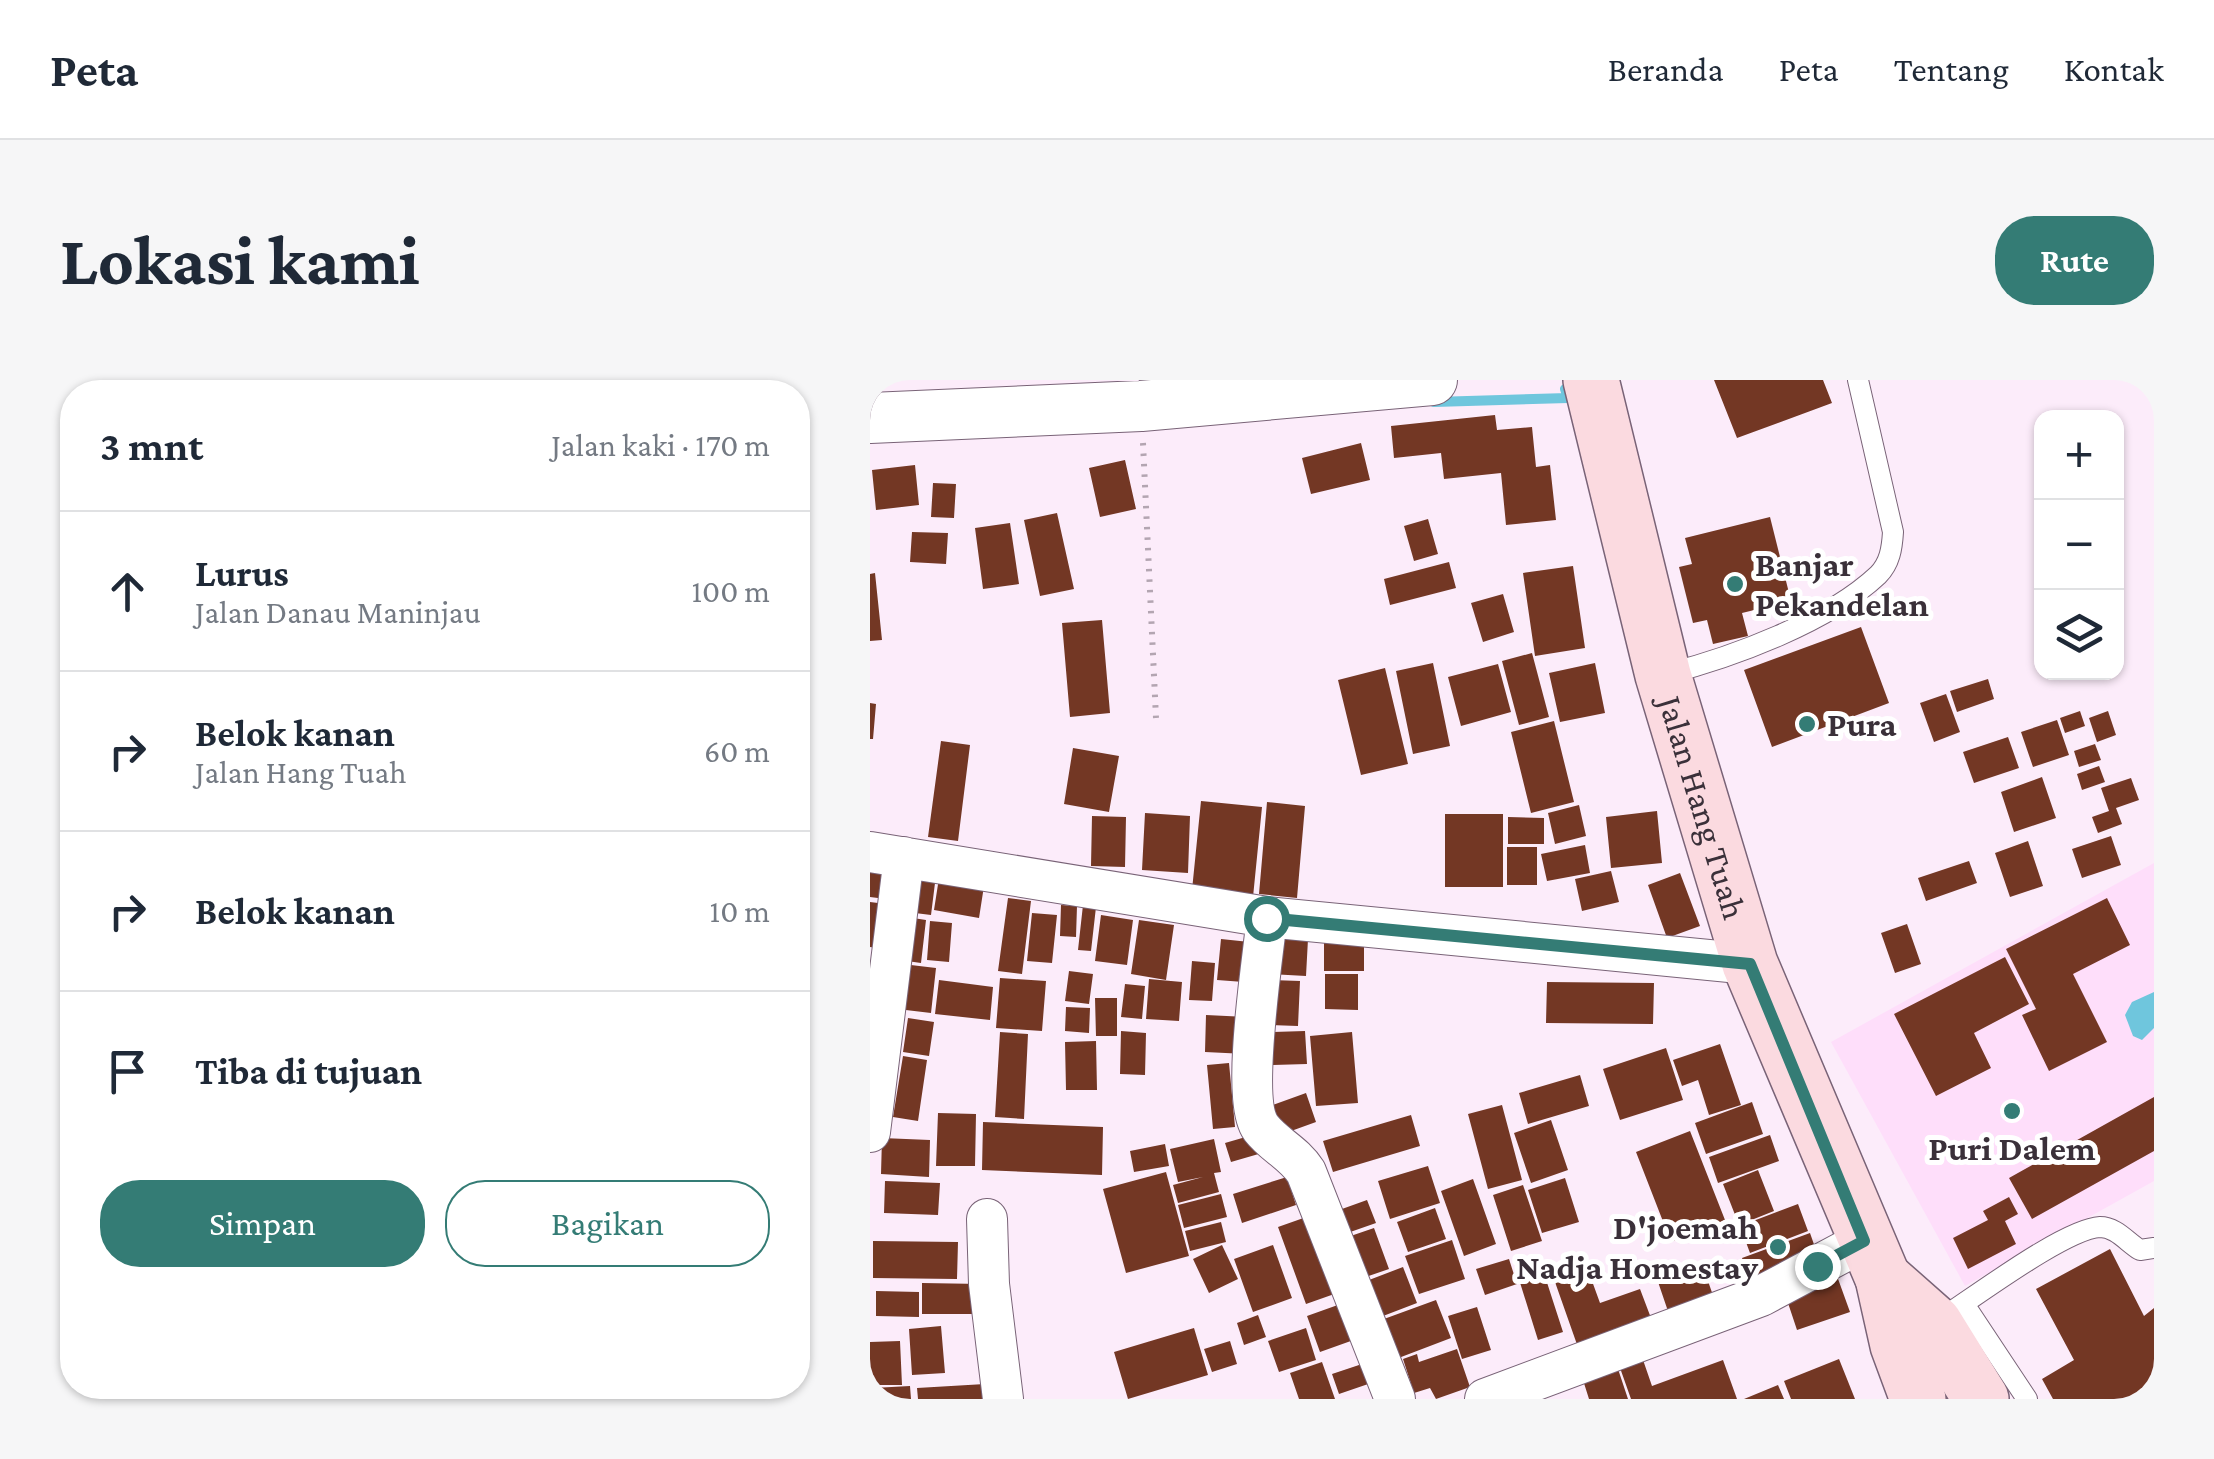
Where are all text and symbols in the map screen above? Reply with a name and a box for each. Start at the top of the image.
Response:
text: Peta [50,43,138,96]
text: Beranda [1608,50,1724,89]
text: Peta [1779,50,1839,89]
text: Tentang [1894,50,2009,89]
text: Kontak [2064,50,2164,89]
button: Rute [1995,216,2154,305]
text: Lokasi kami [60,221,420,299]
map controls [2034,410,2124,680]
button: + [2034,410,2124,500]
text: 3 mnt [100,422,203,469]
text: Jalan kaki · 170 m [551,427,770,463]
button: − [2034,500,2124,590]
place label: Banjar Pekandelan [1755,545,1929,624]
text: Lurus [195,552,289,594]
icon: ahead [100,564,155,619]
text: 100 m [691,573,770,609]
marker: Banjar Pekandelan [1724,573,1746,595]
button: layers [2034,590,2124,680]
text: Jalan Danau Maninjau [195,594,481,630]
street label: Jalan Hang Tuah [1650,688,1754,924]
place label: Pura [1827,705,1897,744]
text: Belok kanan [195,712,395,754]
marker: Pura [1796,713,1818,735]
icon: right [100,724,155,779]
text: 60 m [704,733,770,769]
text: Jalan Hang Tuah [195,754,406,790]
icon: right [100,884,155,939]
text: Belok kanan [195,890,395,932]
text: 10 m [710,893,770,929]
route start [1244,896,1290,942]
icon: arrive [100,1044,155,1099]
text: Tiba di tujuan [195,1050,422,1092]
marker: Puri Dalem [2001,1100,2023,1122]
place label: Puri Dalem [1928,1129,2096,1168]
button: Simpan [100,1180,425,1267]
button: Bagikan [445,1180,770,1267]
place label: D'joemah Nadja Homestay [1516,1208,1759,1287]
marker: D'joemah Nadja Homestay [1767,1236,1789,1258]
route end [1795,1244,1841,1290]

